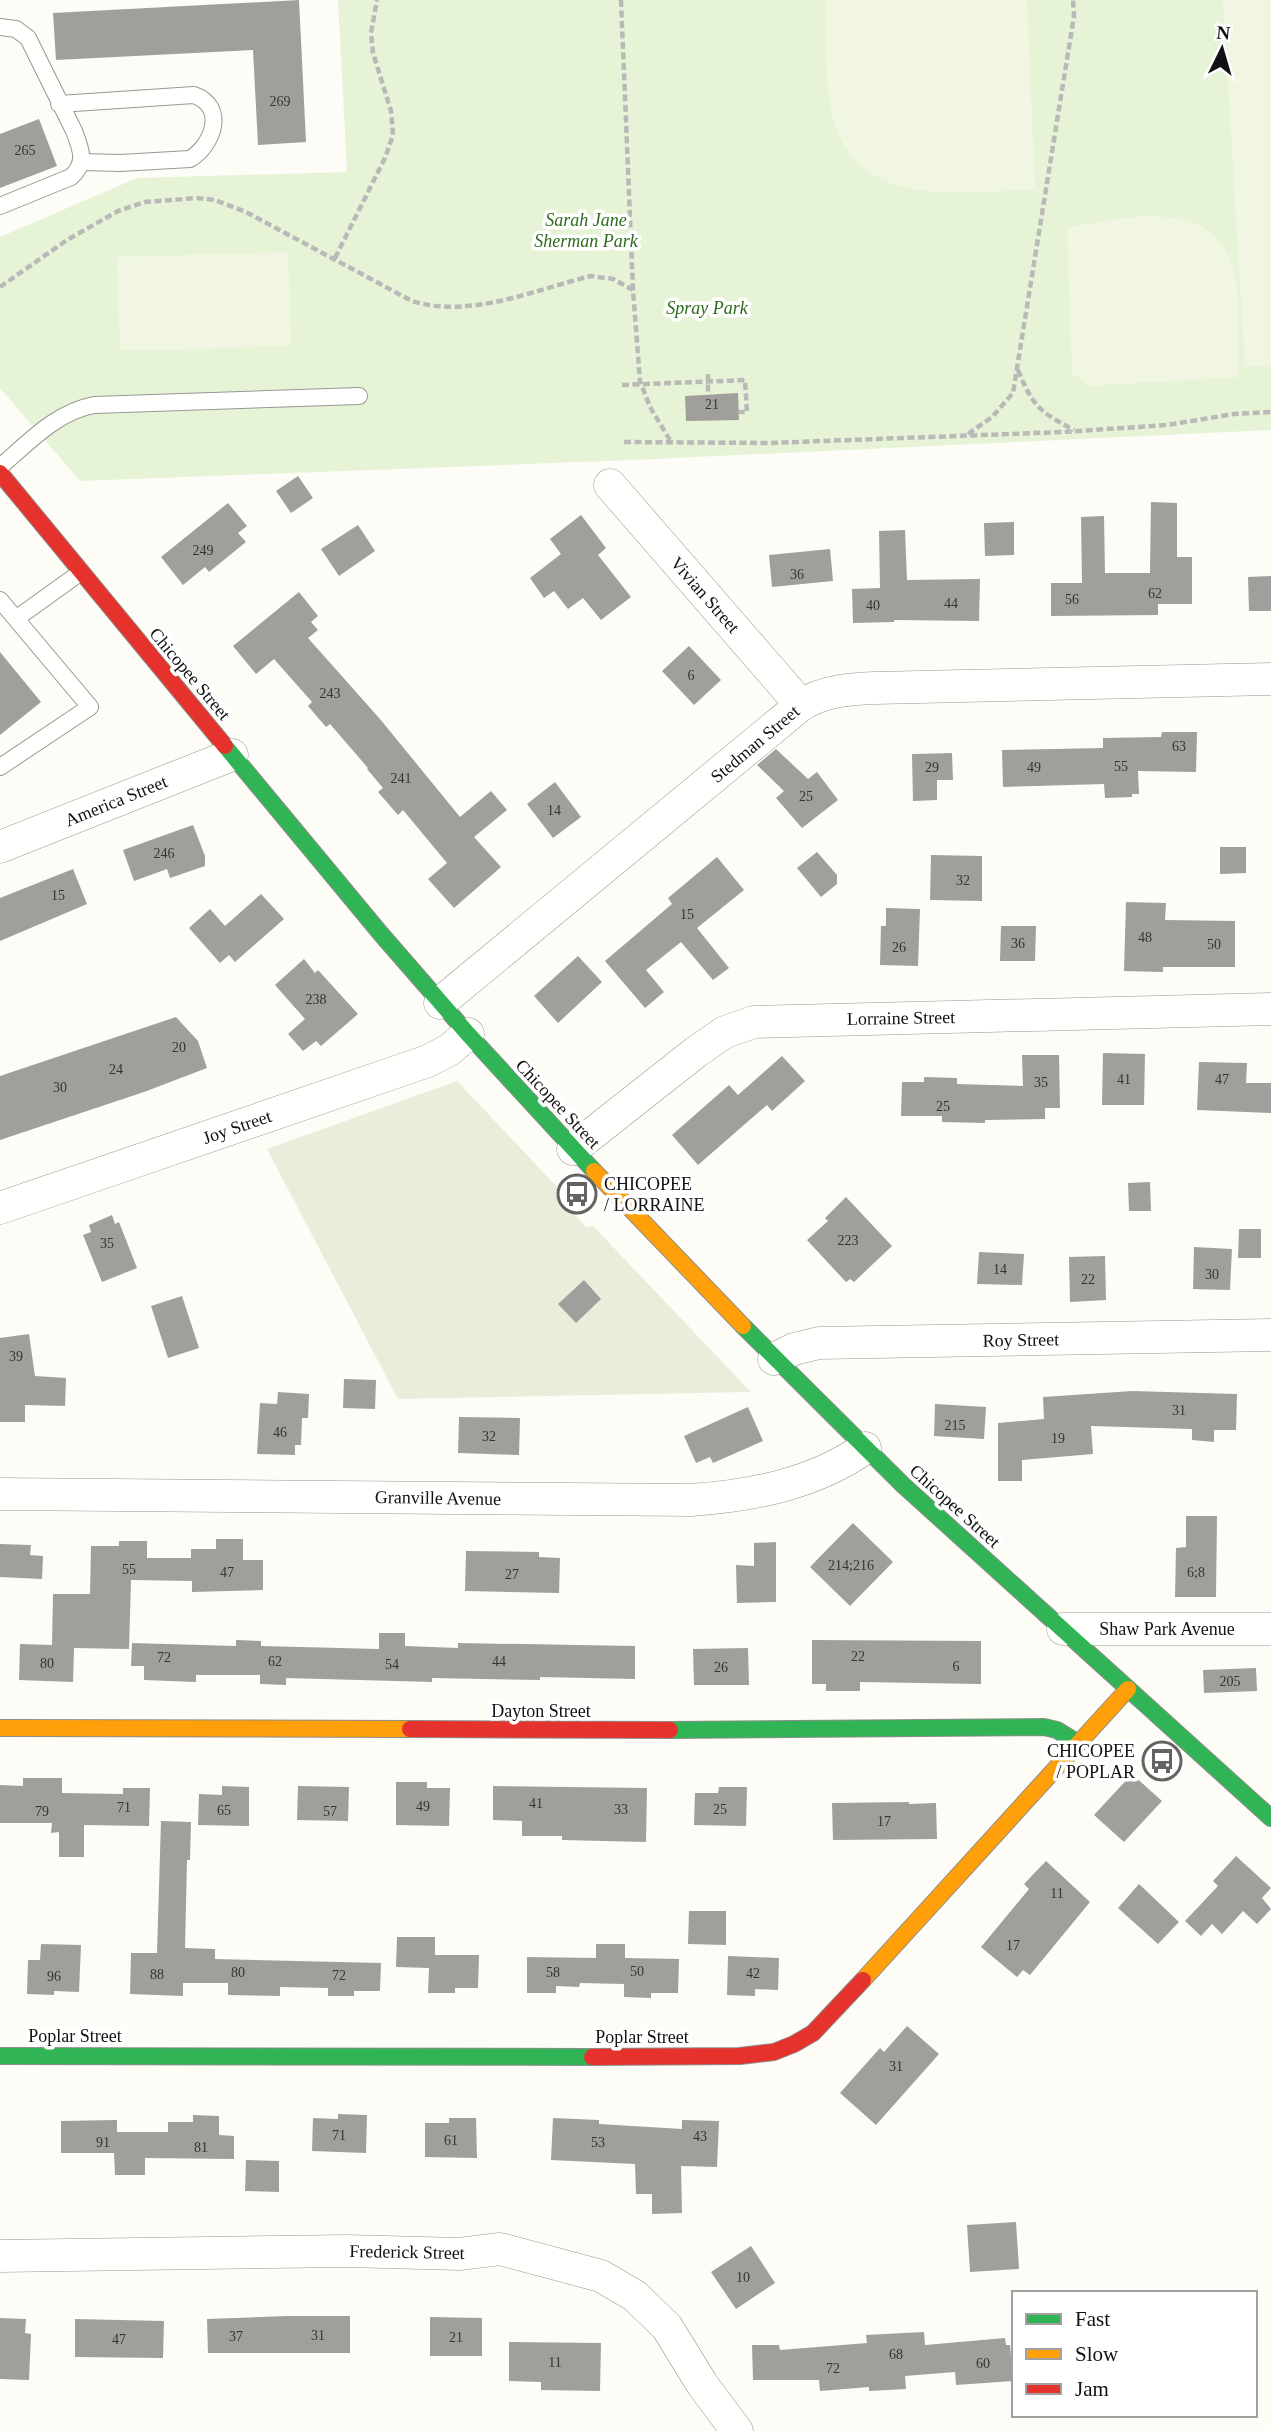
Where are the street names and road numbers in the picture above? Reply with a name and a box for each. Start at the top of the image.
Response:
street label: Vivian Street [666,553,744,637]
street label: Chicopee Street [146,624,234,724]
street label: Stedman Street [707,701,803,787]
street label: America Street [62,771,170,831]
street label: Lorraine Street [847,1007,955,1029]
street label: Chicopee Street [512,1055,604,1153]
street label: Joy Street [200,1106,274,1148]
street label: Roy Street [983,1329,1059,1351]
street label: Chicopee Street [906,1460,1004,1552]
street label: Granville Avenue [375,1487,501,1509]
street label: Shaw Park Avenue [1099,1619,1235,1639]
street label: Dayton Street [491,1701,591,1721]
street label: Poplar Street [28,2026,122,2046]
street label: Poplar Street [595,2027,689,2047]
street label: Frederick Street [349,2241,465,2263]

